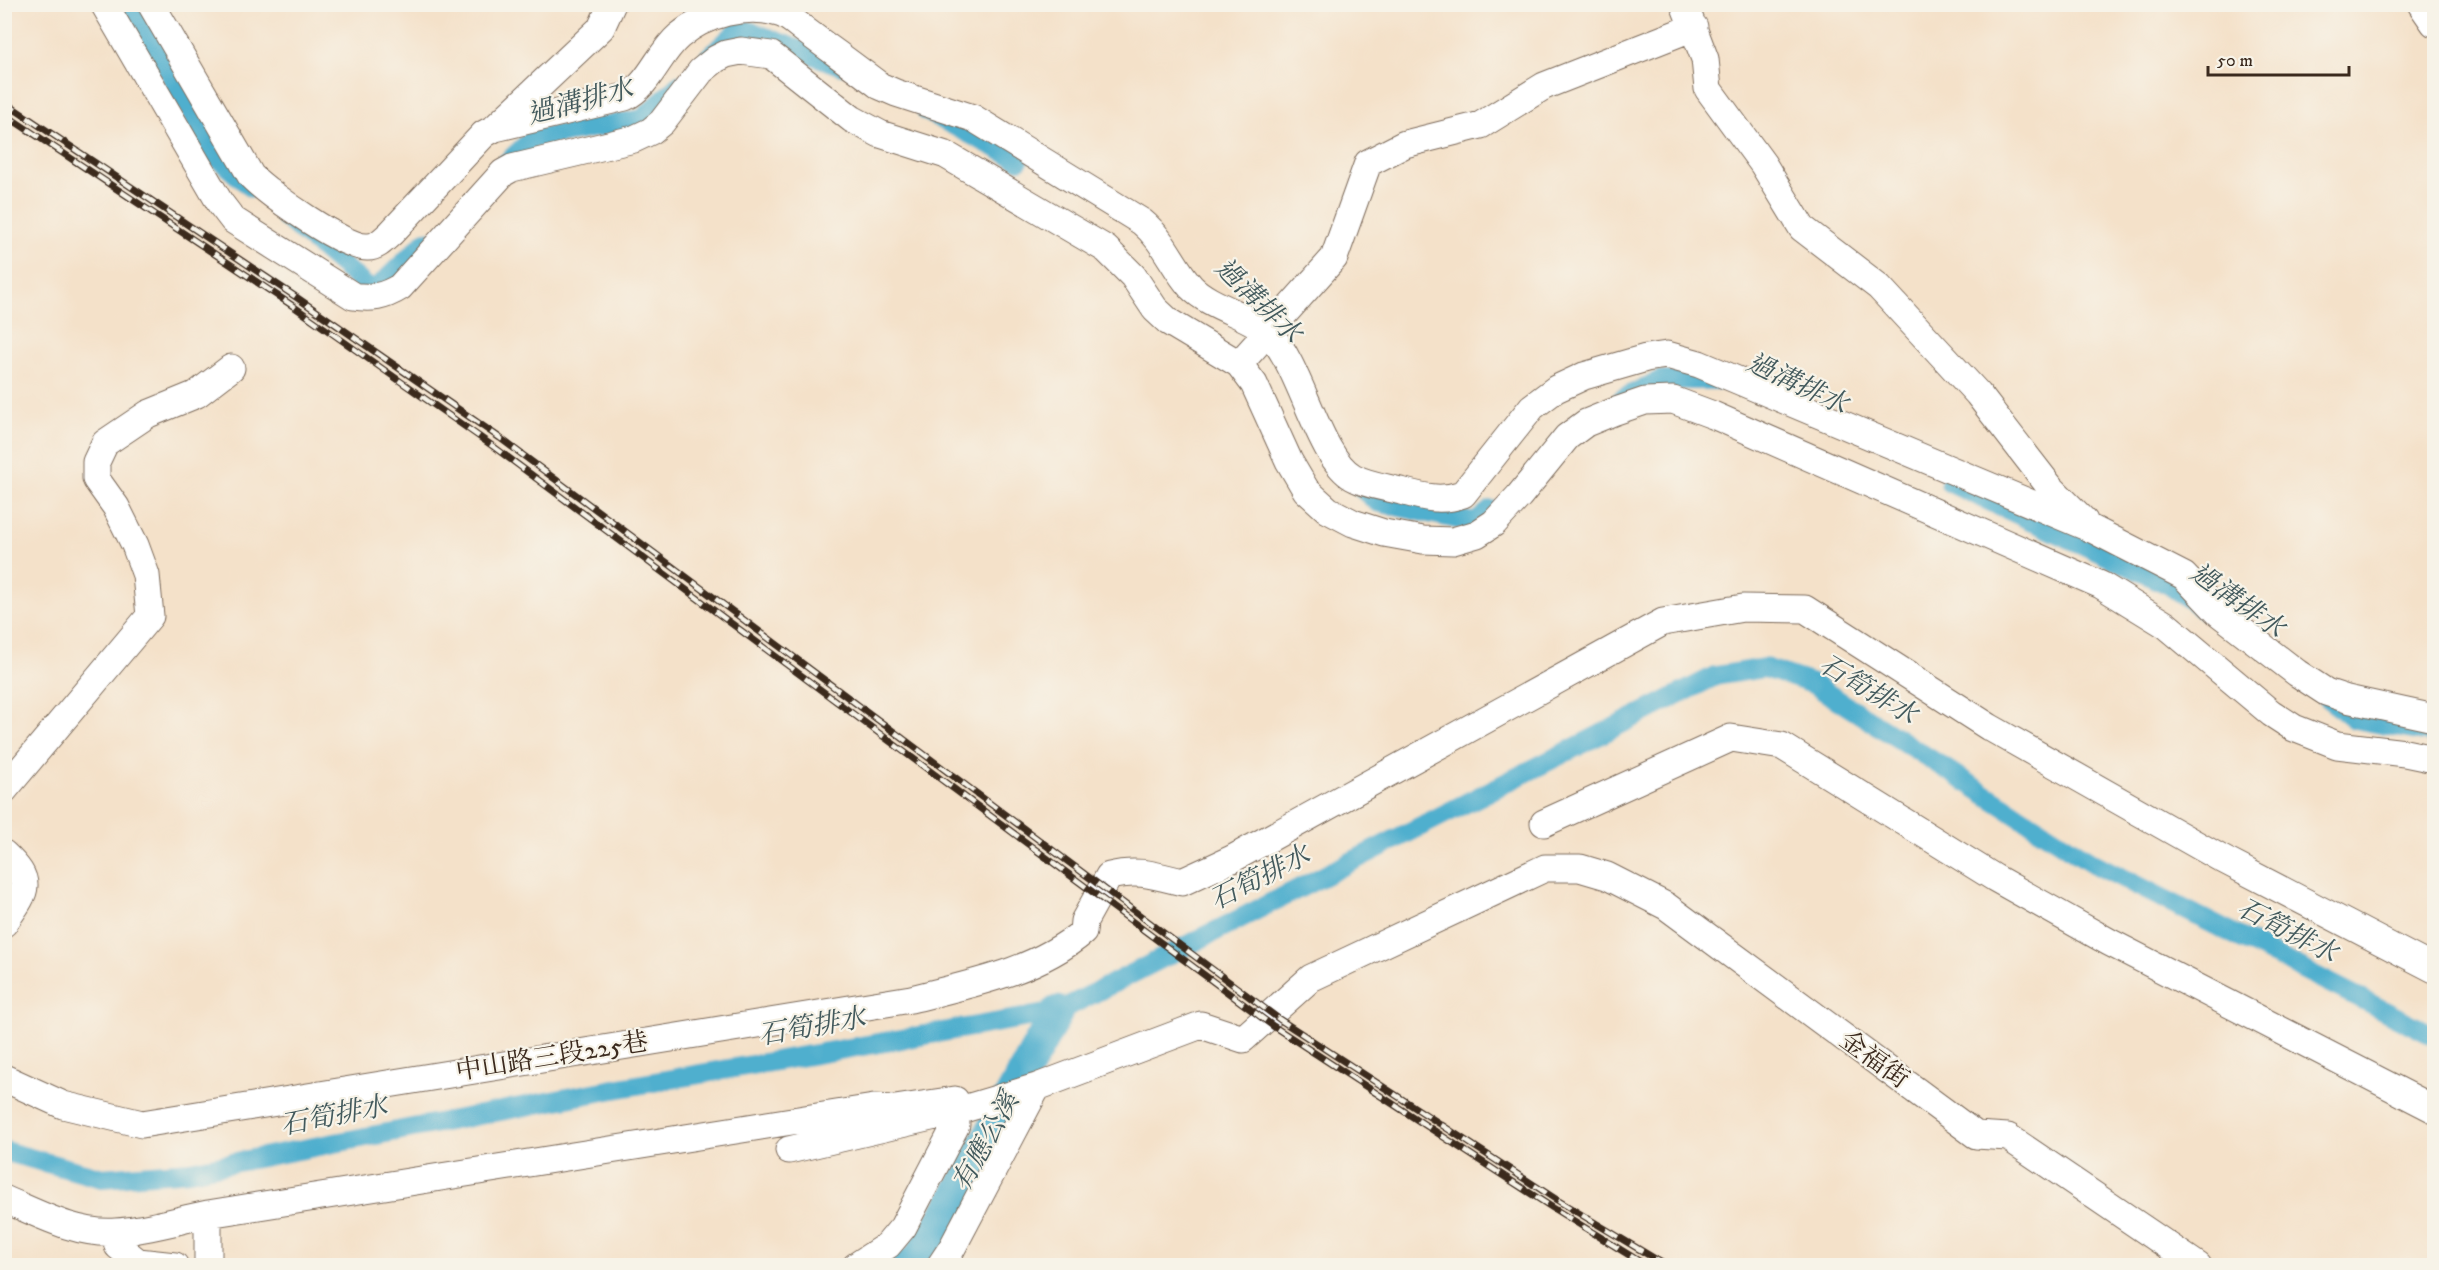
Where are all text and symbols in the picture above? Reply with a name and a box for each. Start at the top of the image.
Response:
scale bar [2208,39,2349,77]
text: 50 m [2217,50,2253,72]
water label: 過溝排水 [523,71,639,132]
water label: 過溝排水 [1207,251,1311,353]
water label: 過溝排水 [1741,346,1856,423]
water label: 過溝排水 [2183,556,2293,648]
water label: 石筍排水 [1813,648,1926,734]
water label: 石筍排水 [1204,837,1319,918]
water label: 石筍排水 [2231,891,2346,972]
water label: 石筍排水 [756,1000,871,1053]
street label: 金福街 [1833,1024,1915,1096]
street label: 中山路三段225巷 [453,1026,651,1088]
water label: 有應公溪 [945,1084,1029,1197]
water label: 石筍排水 [278,1088,393,1143]

